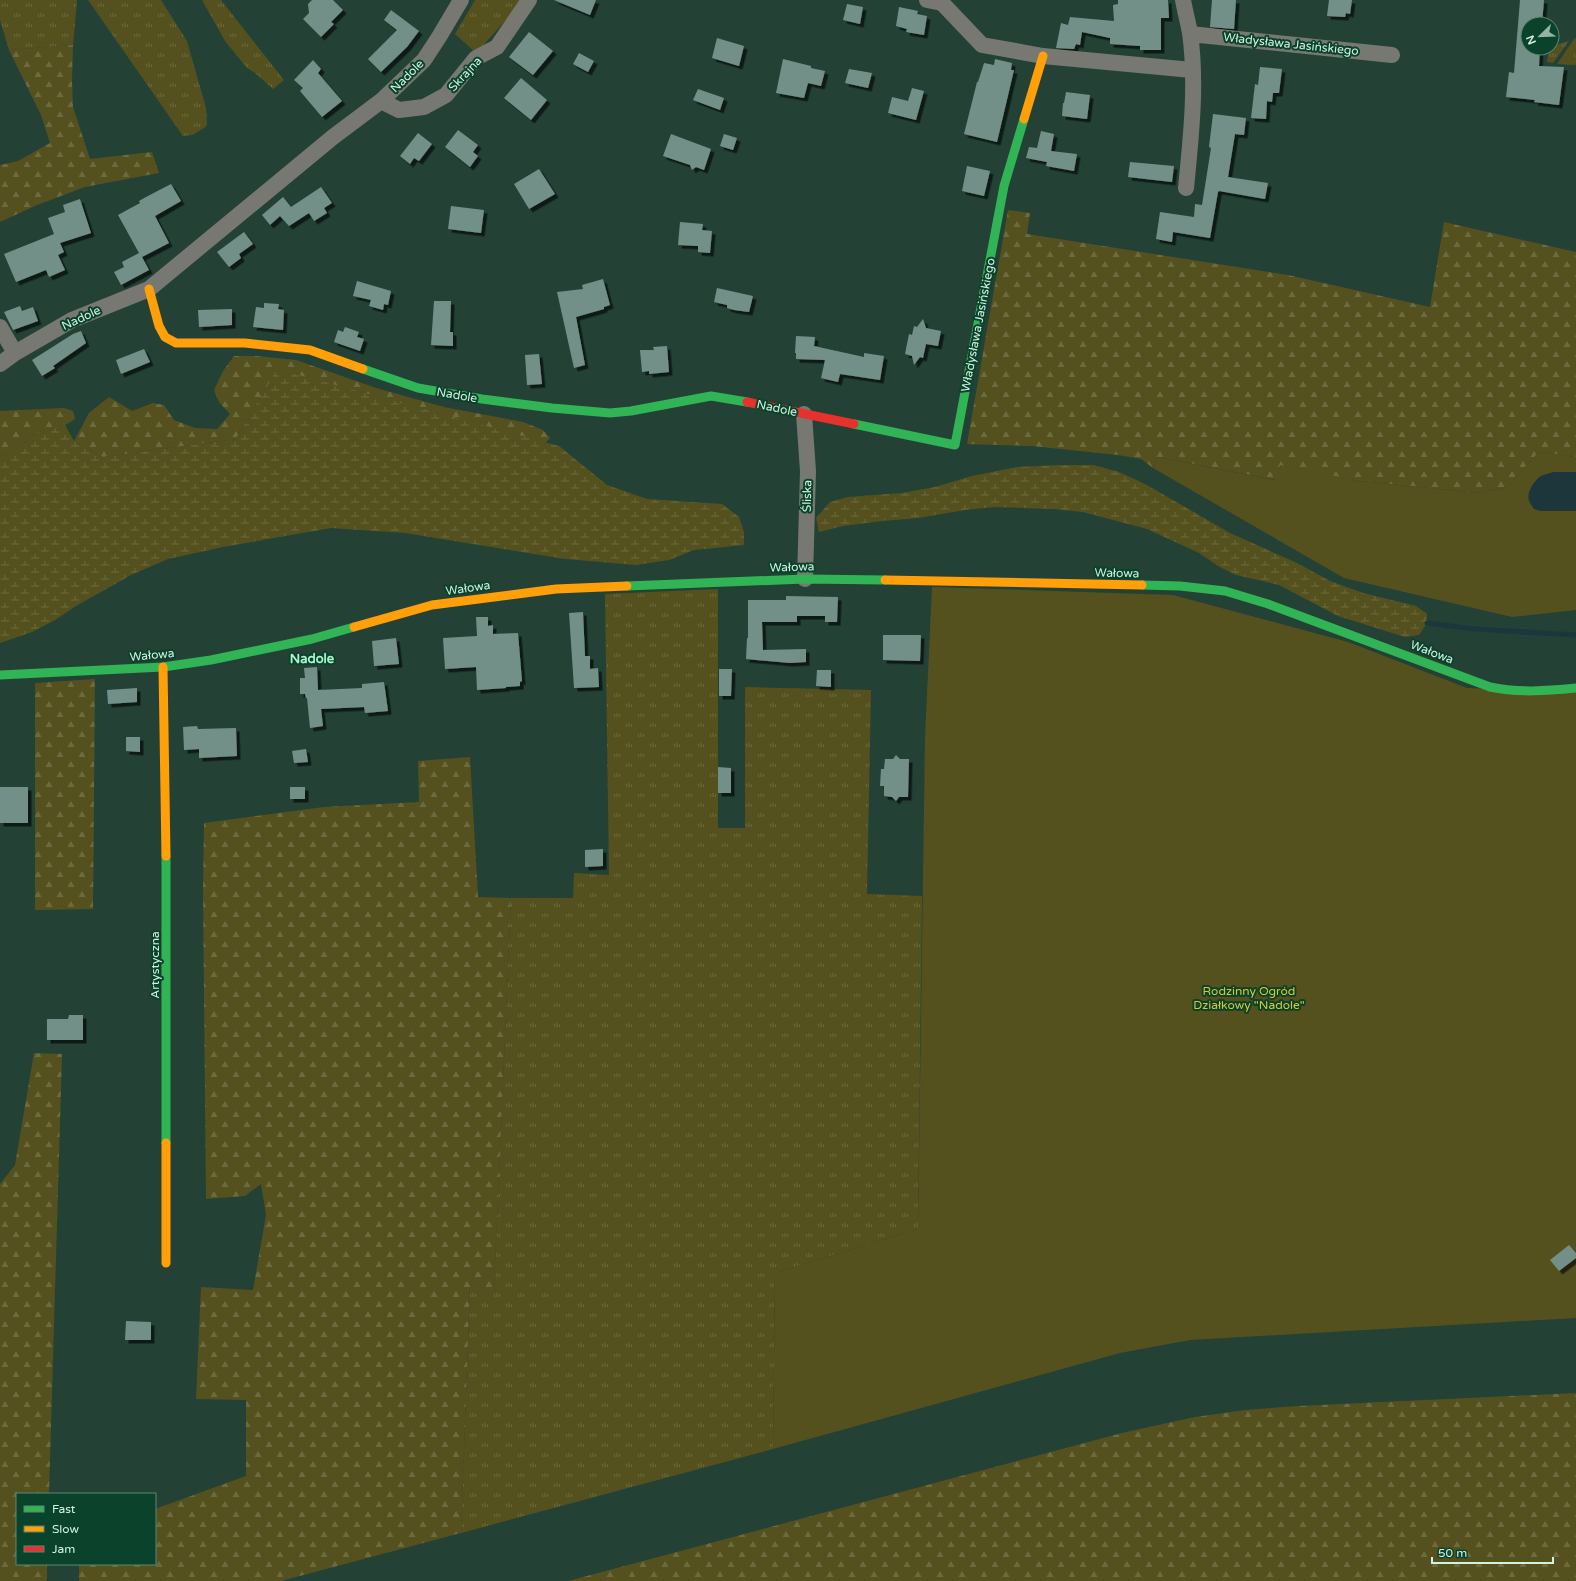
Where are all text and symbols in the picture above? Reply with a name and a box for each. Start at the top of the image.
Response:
north arrow [1520,16,1560,56]
street label: Władysława Jasińskiego [1223,30,1359,58]
text: N [1524,33,1539,46]
street label: Skrajna [445,54,485,94]
street label: Nadole [388,56,427,95]
street label: Władysława Jasińskiego [958,257,998,393]
street label: Nadole [59,303,103,333]
street label: Nadole [436,385,479,405]
street label: Nadole [755,397,799,419]
street label: Śliska [800,480,814,512]
street label: Wałowa [769,559,815,575]
street label: Wałowa [1094,566,1140,580]
street label: Wałowa [445,578,491,598]
street label: Wałowa [1409,637,1455,667]
street label: Wałowa [129,646,175,664]
district label: Nadole [290,651,335,667]
street label: Artystyczna [148,931,162,999]
park label: Rodzinny Ogród Działkowy "Nadole" [1193,984,1305,1012]
legend [16,1493,156,1565]
text: Fast [52,1502,76,1516]
text: Slow [52,1522,79,1536]
scale bar [1432,1539,1553,1565]
text: Jam [52,1542,75,1556]
text: 50 m [1438,1546,1467,1560]

